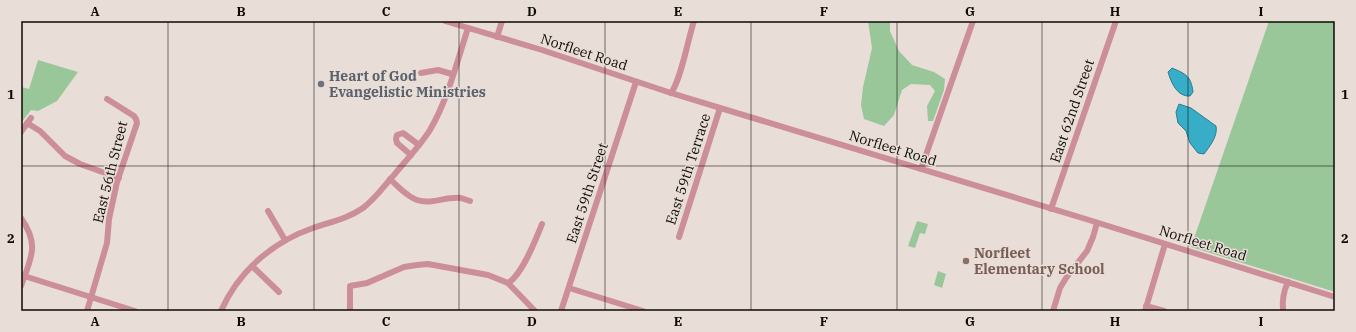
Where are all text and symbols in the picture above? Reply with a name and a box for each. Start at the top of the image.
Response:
text: A [90,3,100,20]
text: B [236,3,246,20]
text: C [382,3,391,20]
text: D [527,3,537,20]
text: E [674,3,682,20]
text: F [820,3,828,20]
text: G [965,3,975,20]
text: H [1110,3,1121,20]
text: I [1259,3,1264,20]
street label: Norfleet Road [538,29,630,75]
street label: East 62nd Street [1046,57,1098,165]
place label: Heart of God Evangelistic Ministries [329,67,486,101]
marker: Heart of God Evangelistic Ministries [316,79,326,89]
text: 1 [7,86,15,103]
text: 1 [1341,86,1349,103]
street label: East 59th Terrace [662,111,714,227]
street label: East 56th Street [89,119,131,225]
street label: Norfleet Road [847,126,939,170]
street label: East 59th Street [562,140,612,246]
street label: Norfleet Road [1157,221,1249,265]
text: 2 [7,230,15,247]
text: 2 [1341,230,1349,247]
place label: Norfleet Elementary School [974,244,1105,278]
marker: Norfleet Elementary School [961,256,971,266]
text: A [90,313,100,330]
text: B [236,313,246,330]
text: C [382,313,391,330]
text: D [527,313,537,330]
text: E [674,313,682,330]
text: F [820,313,828,330]
text: G [965,313,975,330]
text: H [1110,313,1121,330]
text: I [1259,313,1264,330]

